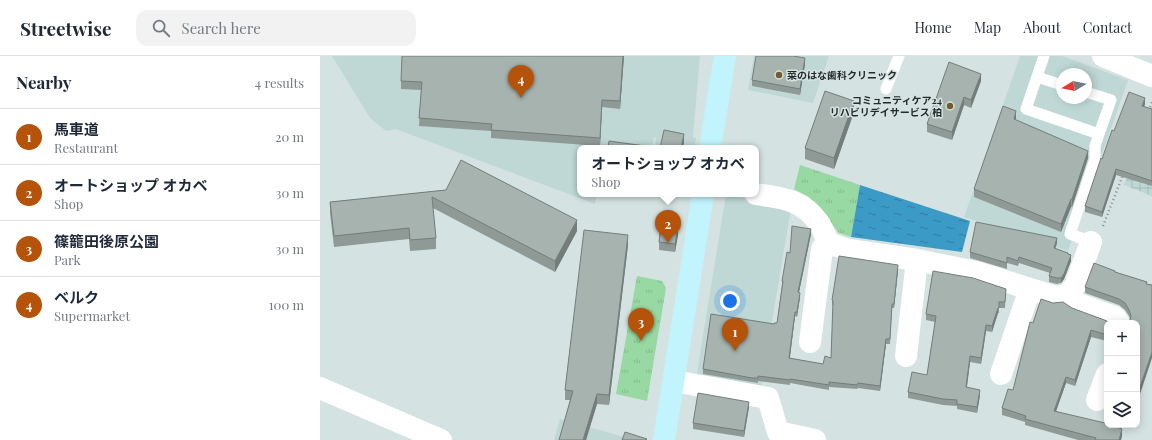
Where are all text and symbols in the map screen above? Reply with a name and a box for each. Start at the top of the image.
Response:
search box [136,10,416,46]
text: Streetwise [20,15,112,41]
icon: search [150,17,172,39]
text: Search here [182,18,261,38]
text: Home [914,18,952,37]
text: Map [974,18,1001,37]
text: About [1023,18,1061,37]
text: Contact [1083,18,1132,37]
pin: 4 [508,65,534,98]
place label: 菜のはな歯科クリニック [787,68,897,82]
north arrow [1056,68,1092,104]
marker: 菜のはな歯科クリニック [774,70,784,80]
text: Nearby [16,71,71,93]
text: 4 results [255,74,304,91]
place label: コミュニティケア24 リハビリデイサービス 柏 [830,93,942,119]
marker: コミュニティケア24 リハビリデイサービス 柏 [945,101,955,111]
text: 馬車道 [54,119,99,139]
text: 1 [27,128,31,145]
text: 20 m [275,128,304,145]
text: Restaurant [54,139,118,156]
popup [577,145,759,197]
text: オートショップ オカベ [591,153,745,173]
text: Shop [591,173,621,190]
text: オートショップ オカベ [54,175,208,195]
text: 2 [26,184,32,201]
text: 30 m [276,184,304,201]
text: Shop [54,195,83,212]
pin: 2 [655,210,681,243]
text: 篠籠田後原公園 [54,231,159,251]
text: 3 [26,240,32,257]
text: 30 m [276,240,304,257]
text: Park [54,251,81,268]
text: ベルク [54,287,99,307]
your location [720,291,740,311]
text: 4 [26,296,32,313]
text: 100 m [269,296,304,313]
text: Supermarket [54,307,130,324]
pin: 3 [628,308,654,341]
pin: 1 [722,318,748,351]
map controls [1104,320,1140,428]
button: + [1104,320,1140,356]
button: − [1104,356,1140,392]
button: layers [1104,392,1140,428]

